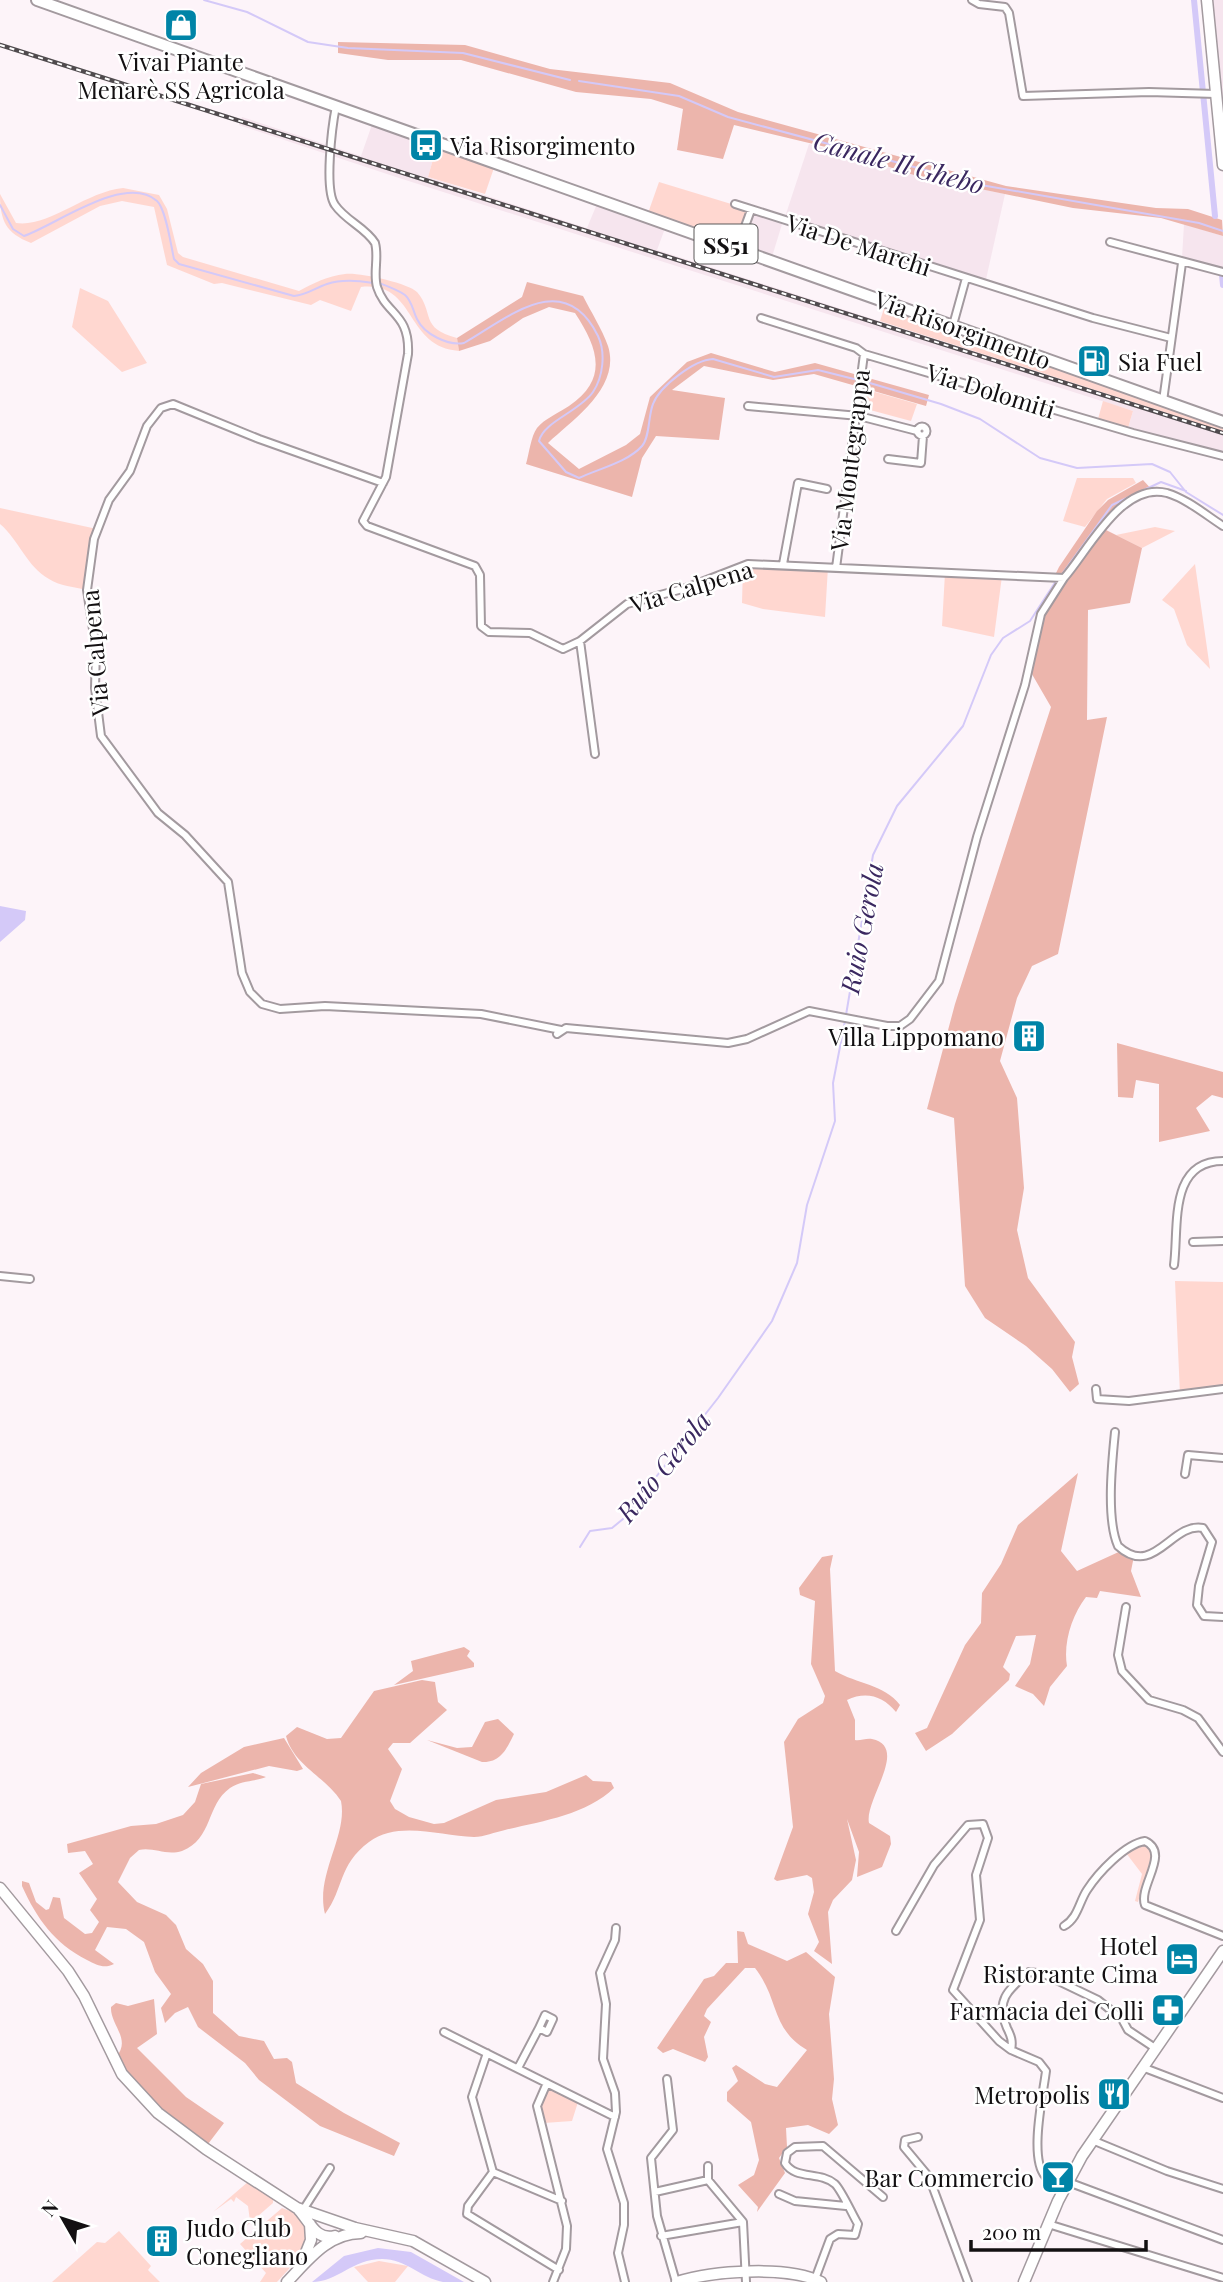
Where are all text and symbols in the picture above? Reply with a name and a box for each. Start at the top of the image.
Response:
shop icon: Vivai Piante Menarè SS Agricola [162,6,200,44]
place label: Vivai Piante Menarè SS Agricola [77,45,285,105]
water label: Canale Il Ghebo [810,122,988,202]
bus stop icon: Via Risorgimento [407,126,445,164]
place label: Via Risorgimento [449,129,635,161]
street label: Via De Marchi [782,205,935,282]
road number: SS51 [694,224,758,264]
street label: Via Risorgimento [869,282,1056,376]
fuel station icon: Sia Fuel [1075,342,1113,380]
place label: Sia Fuel [1118,345,1202,377]
street label: Via Dolomiti [922,355,1059,425]
street label: Via Montegrappa [822,367,876,554]
street label: Via Calpena [625,552,756,620]
street label: Via Calpena [73,588,116,719]
water label: Ruio Gerola [831,860,891,997]
building icon: Villa Lippomano [1010,1017,1048,1055]
place label: Villa Lippomano [827,1020,1004,1052]
water label: Ruio Gerola [607,1403,718,1529]
place label: Hotel Ristorante Cima [983,1929,1158,1989]
hotel icon: Hotel Ristorante Cima [1163,1940,1201,1978]
pharmacy icon: Farmacia dei Colli [1149,1991,1187,2029]
place label: Farmacia dei Colli [949,1994,1144,2026]
restaurant icon: Metropolis [1095,2075,1133,2113]
place label: Metropolis [974,2078,1090,2110]
bar icon: Bar Commercio [1039,2158,1077,2196]
place label: Bar Commercio [864,2161,1034,2193]
north arrow [28,2184,98,2254]
text: N [35,2194,64,2221]
scale bar [971,2208,1146,2252]
place label: Judo Club Conegliano [185,2211,308,2271]
text: 200 m [982,2217,1041,2245]
building icon: Judo Club Conegliano [143,2222,181,2260]

